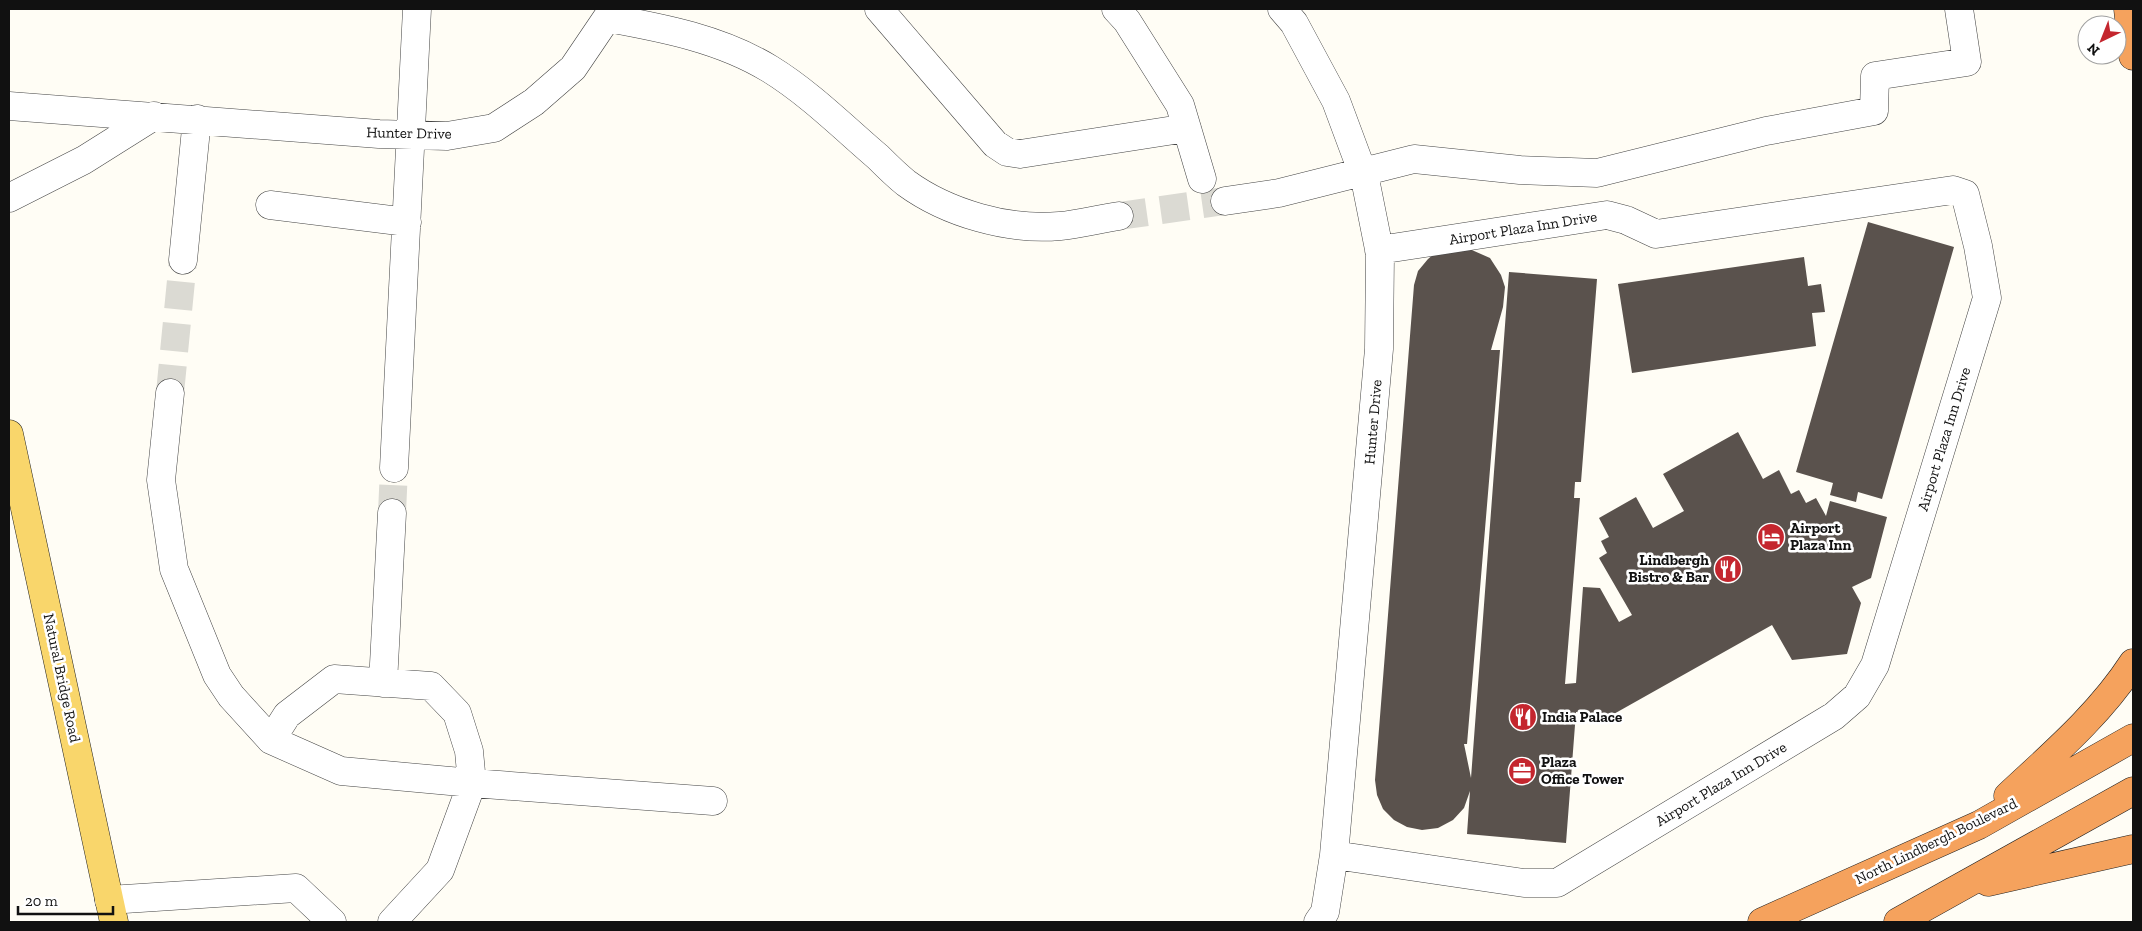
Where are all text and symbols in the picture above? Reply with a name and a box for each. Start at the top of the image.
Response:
north arrow [2077,15,2127,65]
text: N [2084,39,2103,59]
street label: Hunter Drive [366,123,452,143]
street label: Airport Plaza Inn Drive [1448,207,1598,249]
street label: Airport Plaza Inn Drive [1914,365,1974,513]
street label: Hunter Drive [1360,379,1386,465]
place label: Airport Plaza Inn [1790,519,1851,554]
hotel icon: Airport Plaza Inn [1756,522,1786,552]
place label: Lindbergh Bistro & Bar [1628,551,1709,586]
restaurant icon: Lindbergh Bistro & Bar [1713,554,1743,584]
street label: Natural Bridge Road [40,612,85,745]
restaurant icon: India Palace [1508,702,1538,732]
place label: India Palace [1542,708,1622,726]
street label: Airport Plaza Inn Drive [1652,738,1790,830]
place label: Plaza Office Tower [1541,753,1625,788]
office icon: Plaza Office Tower [1507,756,1537,786]
street label: North Lindbergh Boulevard [1852,794,2021,888]
scale bar [18,884,112,916]
text: 20 m [25,892,58,910]

